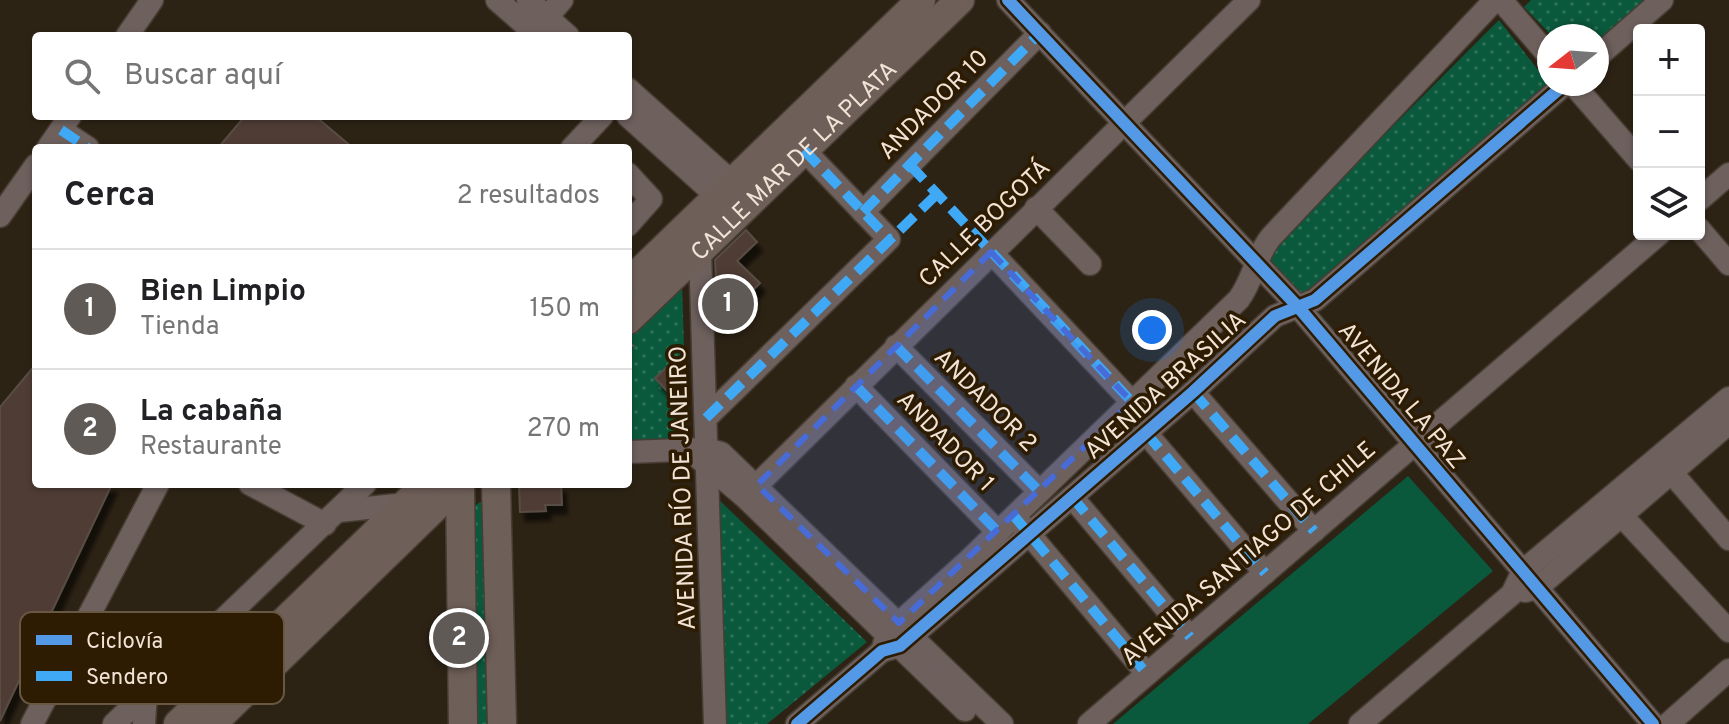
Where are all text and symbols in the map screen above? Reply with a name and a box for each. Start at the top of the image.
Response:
north arrow [1537,24,1609,96]
map controls [1633,24,1705,240]
button: + [1633,24,1705,96]
search box [32,32,632,120]
street label: ANDADOR 10 [873,44,996,167]
icon: search [60,54,104,98]
street label: CALLE MAR DE LA PLATA [685,56,904,268]
text: Buscar aquí [124,58,282,95]
button: − [1633,96,1705,168]
street label: CALLE BOGOTÁ [912,153,1057,295]
button: layers [1633,168,1705,240]
text: Cerca [64,175,155,218]
text: 2 resultados [457,180,600,213]
text: Bien Limpio [140,274,306,311]
pin: 1 [702,274,754,334]
text: 1 [85,293,95,326]
text: 150 m [529,293,600,326]
street label: AVENIDA BRASILIA [1079,306,1253,467]
your location [1132,310,1172,350]
text: Tienda [140,311,219,344]
street label: AVENIDA LA PAZ [1330,317,1471,476]
street label: ANDADOR 2 [927,343,1043,459]
street label: AVENIDA RÍO DE JANEIRO [662,345,704,631]
street label: ANDADOR 1 [889,386,1000,499]
text: La cabaña [140,394,283,431]
text: 2 [82,413,98,446]
text: 270 m [527,413,600,446]
text: Restaurante [140,431,282,464]
street label: AVENIDA SANTIAGO DE CHILE [1116,436,1383,673]
pin: 2 [433,608,485,668]
legend [20,612,284,704]
text: Ciclovía [86,629,163,656]
text: Sendero [86,665,168,692]

